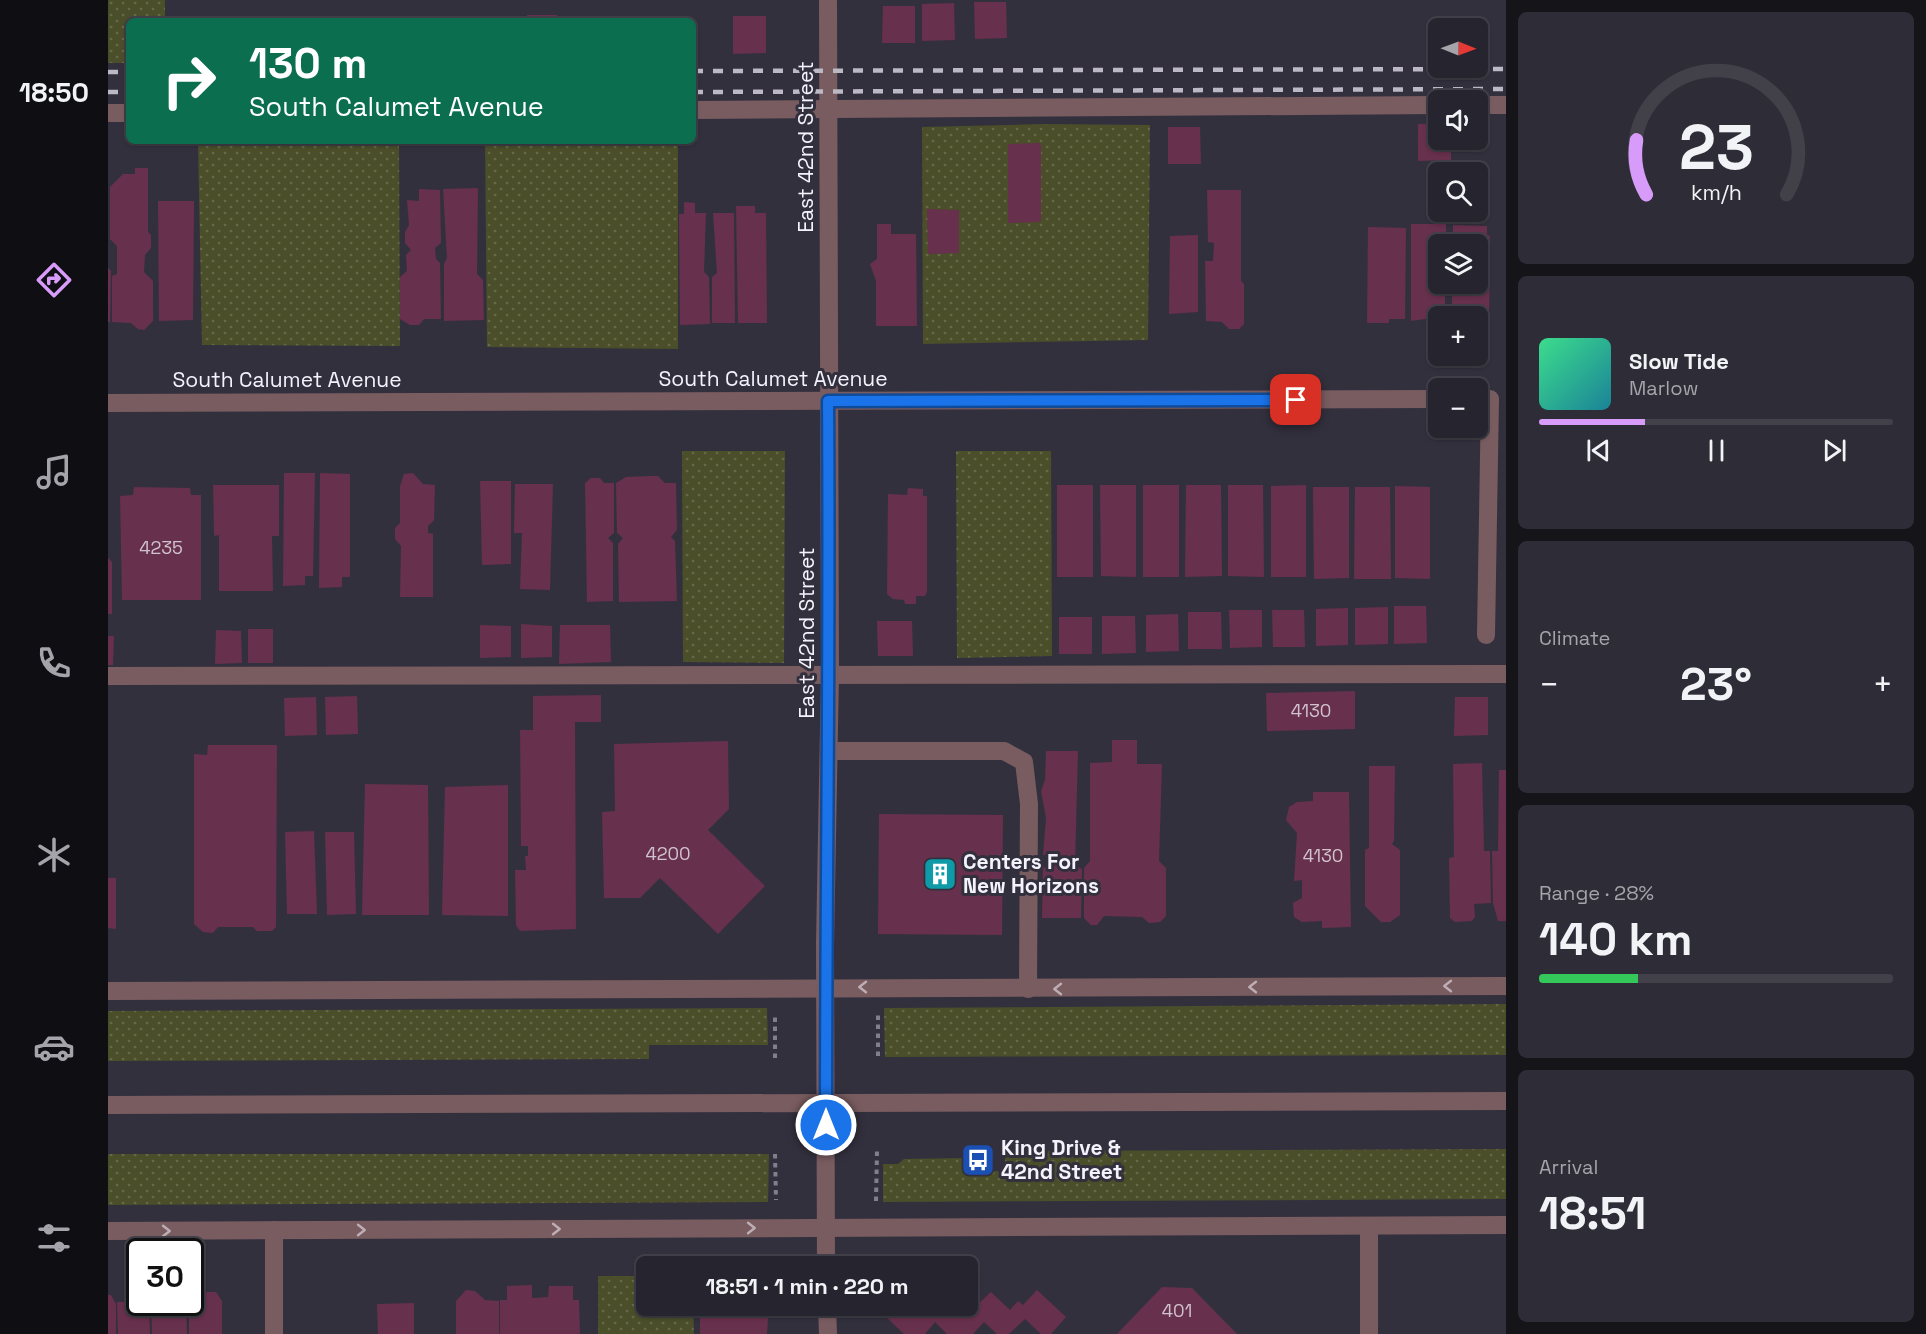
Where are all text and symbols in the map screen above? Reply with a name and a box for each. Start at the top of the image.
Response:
north arrow [1428,18,1488,78]
map controls [1428,18,1488,438]
text: 130 m [249,37,367,90]
icon: right [150,42,228,120]
street label: East 42nd Street [792,61,819,233]
text: 18:50 [19,75,89,110]
text: South Calumet Avenue [249,89,544,124]
button: sound [1428,90,1488,150]
text: 23 [1678,108,1753,187]
button: search [1428,162,1488,222]
text: km/h [1690,180,1742,207]
button: layers [1428,234,1488,294]
icon: directions [33,259,75,301]
button: + [1428,306,1488,366]
text: Slow Tide [1629,347,1729,375]
street label: South Calumet Avenue [658,365,888,392]
street label: South Calumet Avenue [172,366,402,393]
pin [1270,374,1321,425]
text: Marlow [1629,375,1698,401]
button: − [1428,378,1488,438]
icon: arrive [1279,383,1312,416]
icon: previous [1582,434,1615,467]
icon: pause [1700,434,1733,467]
icon: next [1818,434,1851,467]
icon: music [33,451,75,493]
house number: 4235 [139,536,183,559]
street label: East 42nd Street [793,547,820,719]
text: Climate [1539,625,1610,651]
icon: phone [33,642,75,684]
text: 23° [1680,656,1752,713]
text: − [1539,664,1559,706]
text: + [1873,664,1893,706]
house number: 4130 [1291,699,1331,722]
icon: climate [33,834,75,876]
house number: 4200 [645,842,691,865]
house number: 4130 [1303,844,1343,867]
place label: Centers For New Horizons [963,848,1099,899]
building icon: Centers For New Horizons [922,856,958,892]
text: Range · 28% [1539,880,1654,906]
text: 140 km [1539,911,1692,968]
one-way arrow [1443,980,1452,992]
one-way arrow [858,981,867,993]
one-way arrow [1248,981,1257,993]
one-way arrow [1053,983,1062,995]
icon: car [33,1026,75,1068]
position arrow [794,1093,858,1157]
place label: King Drive & 42nd Street [1001,1134,1122,1185]
bus stop icon: King Drive & 42nd Street [960,1142,996,1178]
text: Arrival [1539,1154,1598,1180]
text: 18:51 [1539,1185,1646,1242]
icon: filters [33,1217,75,1259]
one-way arrow [747,1222,756,1234]
one-way arrow [552,1223,561,1235]
one-way arrow [162,1224,171,1237]
one-way arrow [357,1224,366,1236]
speed limit sign: 30 [126,1238,204,1316]
text: 18:51 · 1 min · 220 m [706,1272,908,1300]
house number: 401 [1162,1299,1192,1322]

